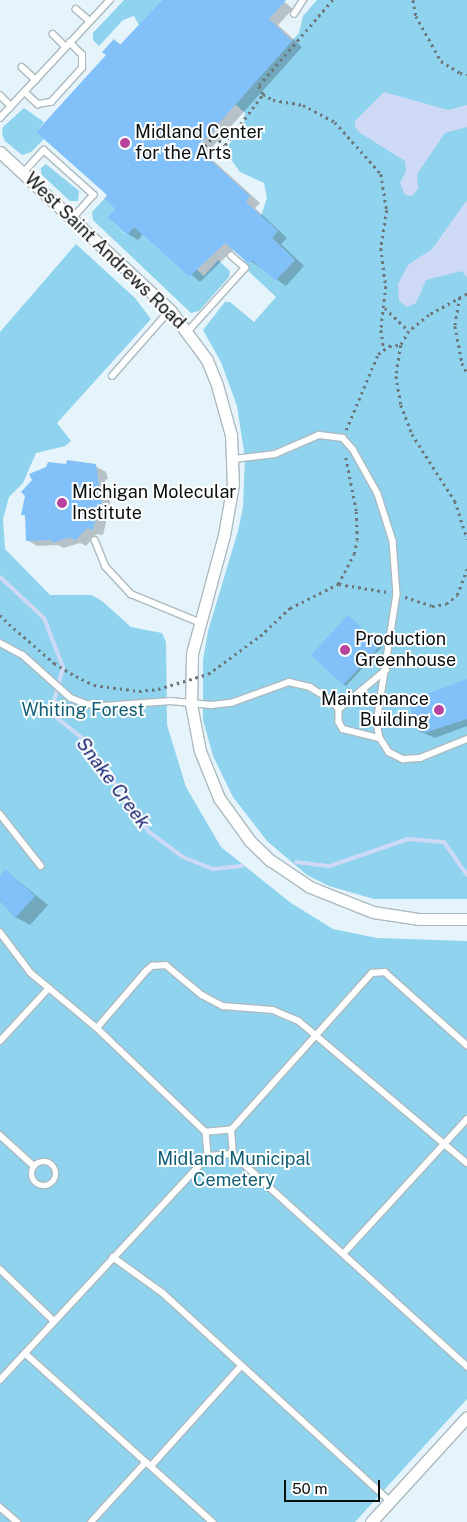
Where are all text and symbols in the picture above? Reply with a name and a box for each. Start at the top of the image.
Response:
place label: Midland Center for the Arts [135,122,264,164]
marker: Midland Center for the Arts [119,137,131,149]
street label: West Saint Andrews Road [20,168,190,334]
place label: Michigan Molecular Institute [72,482,236,524]
marker: Michigan Molecular Institute [56,497,68,509]
place label: Production Greenhouse [355,629,456,672]
marker: Production Greenhouse [339,644,351,656]
place label: Maintenance Building [321,689,429,732]
park label: Whiting Forest [21,699,145,721]
marker: Maintenance Building [433,704,445,716]
water label: Snake Creek [71,733,155,833]
park label: Midland Municipal Cemetery [157,1149,311,1192]
scale bar [287,1470,383,1502]
text: 50 m [292,1480,327,1497]

